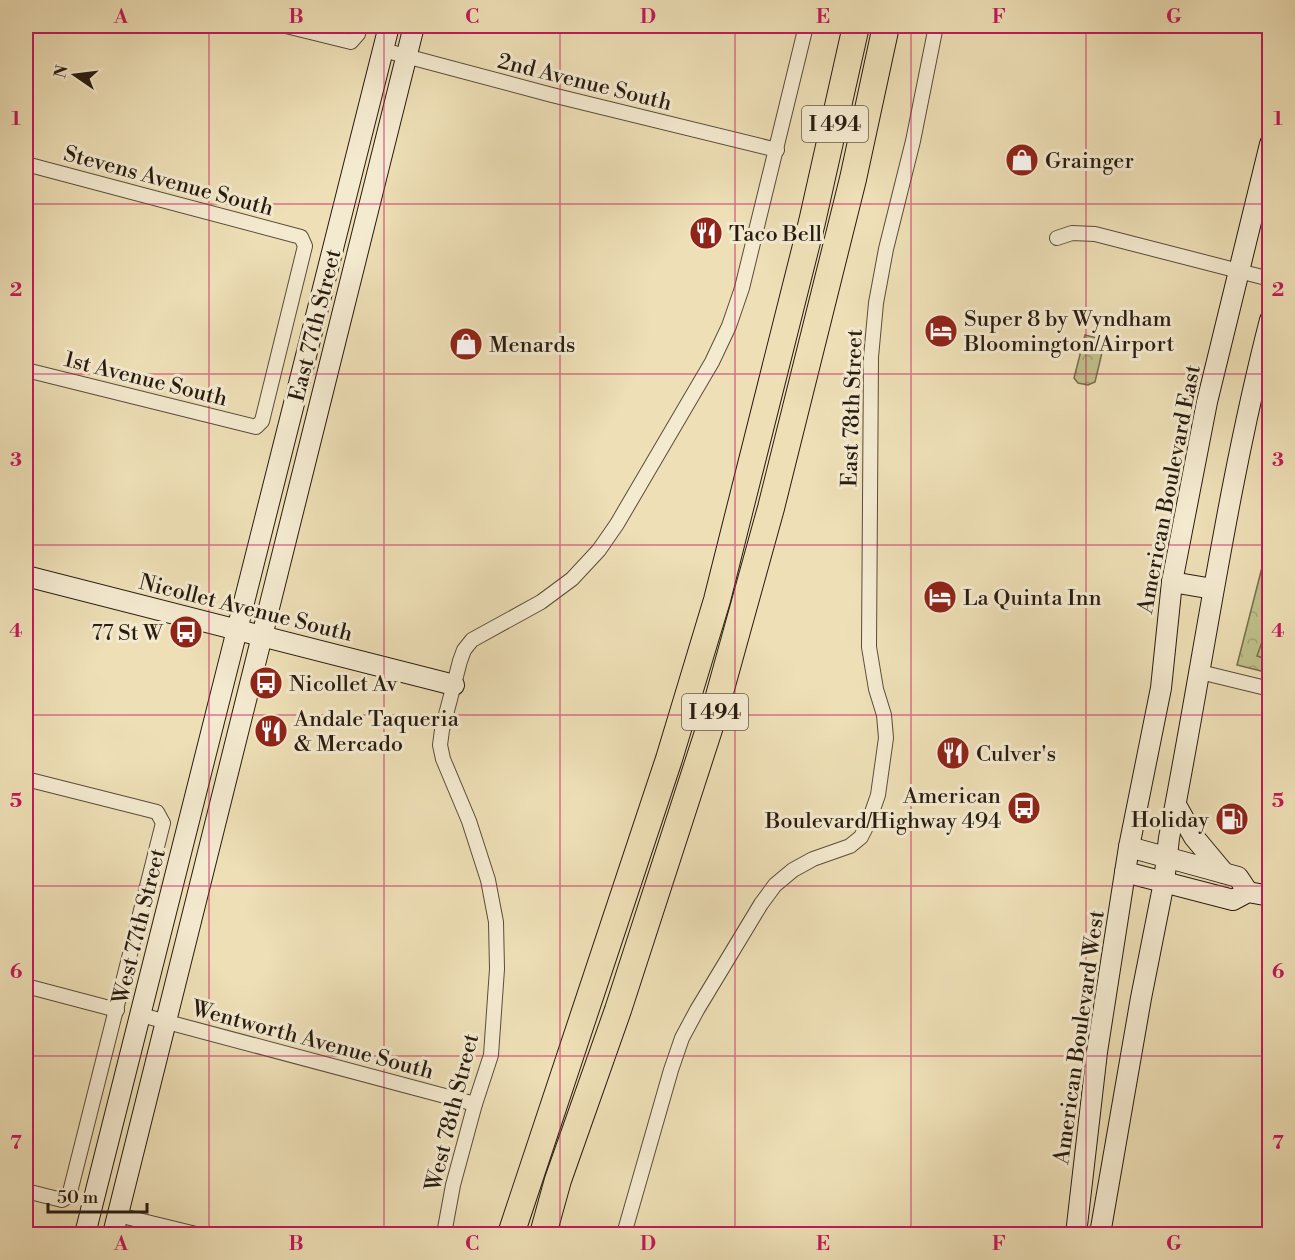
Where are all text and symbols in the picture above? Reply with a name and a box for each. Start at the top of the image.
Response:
text: A [113,5,129,30]
text: B [288,5,304,30]
text: C [465,5,479,30]
text: D [640,5,656,30]
text: E [816,5,830,30]
text: F [992,5,1006,30]
text: G [1166,5,1182,30]
north arrow [45,45,105,105]
street label: 2nd Avenue South [495,48,674,117]
text: N [50,63,73,80]
road number: I 494 [802,106,868,142]
text: 1 [11,107,21,132]
text: 1 [1273,107,1283,132]
street label: Stevens Avenue South [61,140,276,222]
shop icon: Grainger [1004,142,1040,178]
place label: Grainger [1045,148,1134,175]
restaurant icon: Taco Bell [688,215,724,251]
place label: Taco Bell [729,221,822,248]
street label: East 77th Street [283,246,347,404]
text: 2 [10,278,22,303]
text: 2 [1272,278,1284,303]
place label: Super 8 by Wyndham Bloomington/Airport [963,306,1175,358]
hotel icon: Super 8 by Wyndham Bloomington/Airport [923,313,959,349]
shop icon: Menards [448,326,484,362]
street label: East 78th Street [836,328,869,488]
place label: Menards [489,332,575,359]
street label: 1st Avenue South [61,346,230,413]
street label: American Boulevard East [1132,362,1207,617]
text: 3 [10,448,22,473]
text: 3 [1272,448,1284,473]
street label: Nicollet Avenue South [136,569,355,648]
hotel icon: La Quinta Inn [922,579,958,615]
place label: La Quinta Inn [963,585,1102,612]
bus stop icon: 77 St W [168,614,204,650]
text: 4 [9,619,23,644]
text: 4 [1271,619,1285,644]
place label: 77 St W [91,620,164,647]
bus stop icon: Nicollet Av [248,665,284,701]
place label: Nicollet Av [289,671,399,698]
road number: I 494 [682,694,748,730]
place label: Andale Taqueria & Mercado [293,706,460,758]
restaurant icon: Andale Taqueria & Mercado [253,713,289,749]
restaurant icon: Culver's [935,735,971,771]
place label: Culver's [976,741,1056,768]
place label: American Boulevard/Highway 494 [764,783,1001,835]
text: 5 [10,789,22,814]
text: 5 [1272,789,1284,814]
bus stop icon: American Boulevard/Highway 494 [1006,790,1042,826]
fuel station icon: Holiday [1214,801,1250,837]
place label: Holiday [1131,807,1209,834]
street label: West 77th Street [107,846,172,1008]
street label: American Boulevard West [1048,908,1111,1167]
text: 6 [10,960,23,985]
text: 6 [1272,960,1285,985]
street label: Wentworth Avenue South [188,995,437,1086]
street label: West 78th Street [420,1031,485,1195]
text: 7 [10,1131,22,1156]
text: 7 [1272,1131,1284,1156]
scale bar [48,1176,147,1214]
text: 50 m [57,1186,99,1209]
text: A [113,1232,129,1257]
text: B [288,1232,304,1257]
text: C [465,1232,479,1257]
text: D [640,1232,656,1257]
text: E [816,1232,830,1257]
text: F [992,1232,1006,1257]
text: G [1166,1232,1182,1257]

